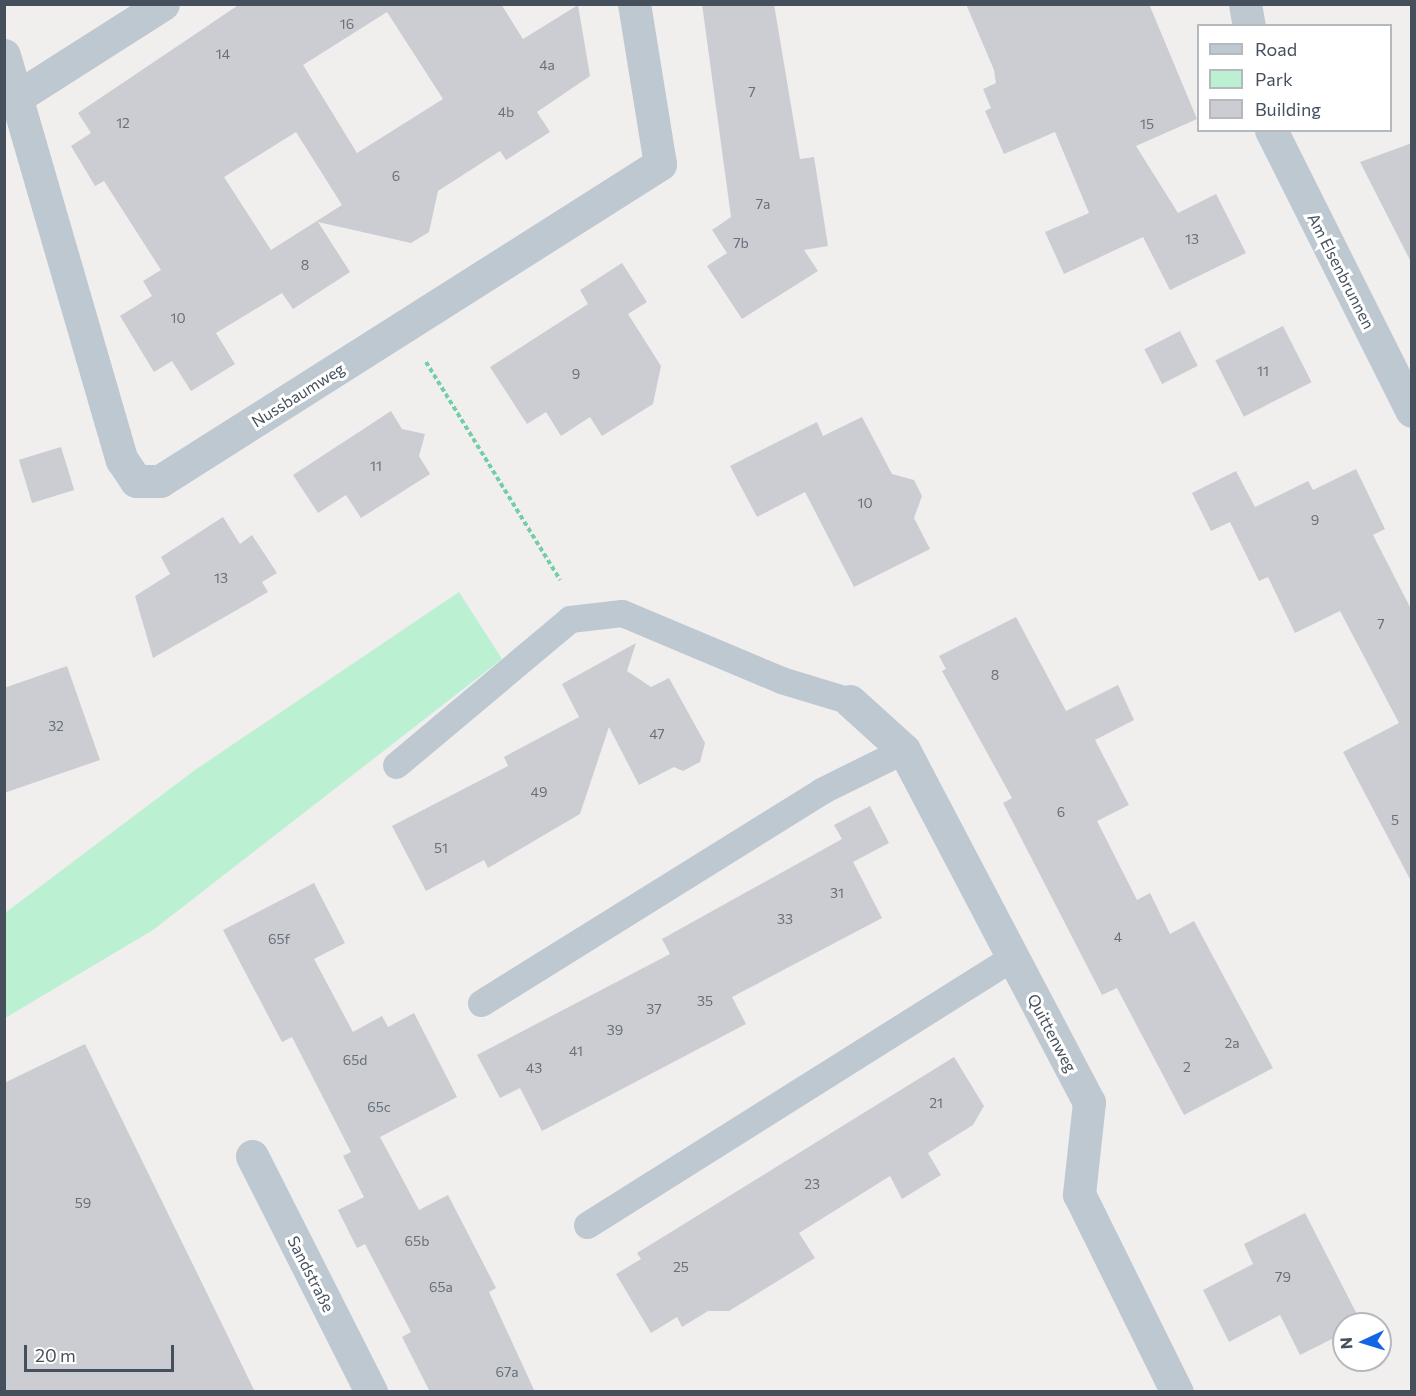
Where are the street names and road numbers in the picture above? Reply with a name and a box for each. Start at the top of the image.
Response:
street label: Am Elsenbrunnen [1304,210,1378,332]
street label: Nussbaumweg [248,359,348,431]
street label: Quittenweg [1023,990,1081,1076]
street label: Sandstraße [284,1233,338,1315]

